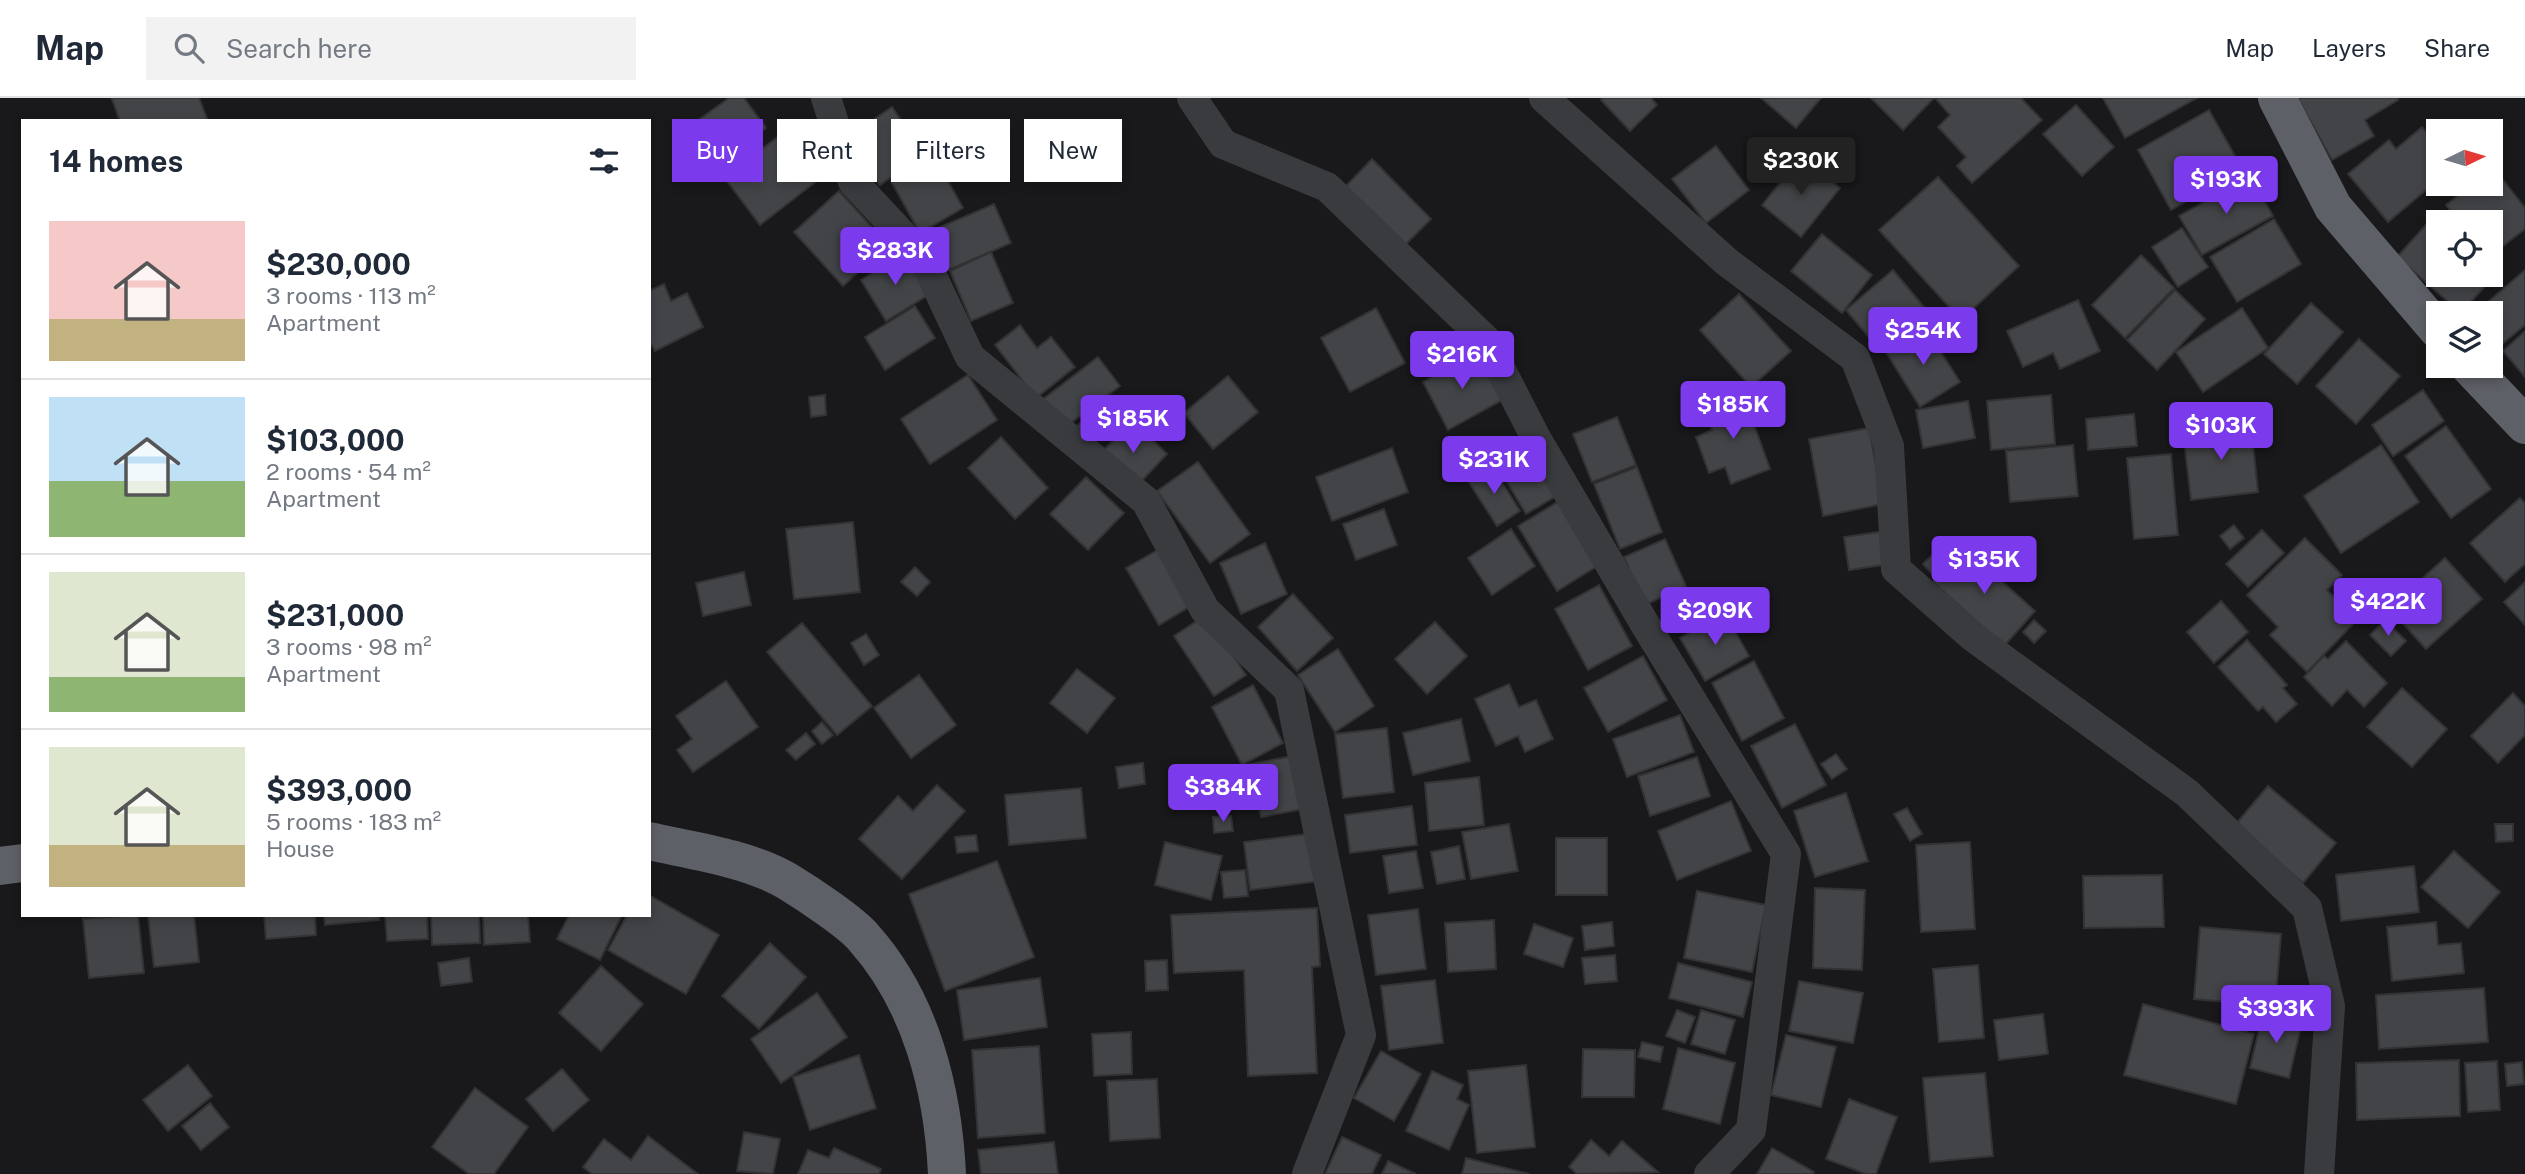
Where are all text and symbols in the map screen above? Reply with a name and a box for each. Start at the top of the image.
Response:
search box [146,17,636,80]
text: Map [35,29,104,67]
icon: search [170,29,208,67]
text: Search here [226,33,372,64]
text: Map [2225,34,2274,62]
text: Layers [2312,34,2386,62]
text: Share [2424,34,2490,62]
chip: Buy [672,119,763,182]
chip: Rent [777,119,877,182]
chip: Filters [891,119,1010,182]
chip: New [1024,119,1122,182]
north arrow [2426,119,2502,196]
map controls [2426,119,2503,378]
pin: $230K [1752,138,1850,197]
icon: filters [585,142,623,180]
text: 14 homes [49,143,183,179]
text: $230K [1763,146,1839,173]
pin: $193K [2177,156,2275,216]
text: $193K [2190,165,2262,192]
button: locate [2426,210,2503,287]
pin: $283K [846,228,944,287]
text: $283K [856,236,934,263]
text: $230,000 [266,246,411,282]
icon: home [105,249,189,333]
text: 3 rooms · 113 m² [266,282,436,309]
button: layers [2426,301,2503,378]
pin: $254K [1874,308,1972,367]
text: Apartment [266,309,381,336]
text: $254K [1884,316,1962,343]
pin: $216K [1413,331,1511,391]
text: $216K [1426,340,1498,367]
pin: $185K [1684,382,1782,441]
text: $185K [1697,390,1769,417]
pin: $185K [1084,396,1182,455]
pin: $103K [2172,402,2270,462]
text: $185K [1097,404,1169,431]
text: $103K [2185,411,2257,438]
text: $103,000 [266,422,405,458]
icon: home [105,425,189,509]
pin: $231K [1445,436,1543,496]
text: $231K [1458,445,1530,472]
text: 2 rooms · 54 m² [266,458,431,485]
text: Apartment [266,485,381,512]
pin: $135K [1935,536,2033,596]
text: $135K [1948,545,2020,572]
pin: $422K [2339,578,2437,638]
text: $422K [2350,587,2426,614]
pin: $209K [1666,588,1764,647]
text: $209K [1677,596,1753,623]
text: $231,000 [266,597,404,633]
icon: home [105,600,189,684]
text: 3 rooms · 98 m² [266,633,432,660]
text: Apartment [266,660,381,687]
pin: $384K [1174,764,1272,824]
text: $393,000 [266,772,412,808]
text: $384K [1184,773,1262,800]
icon: home [105,775,189,859]
text: 5 rooms · 183 m² [266,808,441,835]
text: House [266,835,334,862]
pin: $393K [2227,986,2325,1045]
text: $393K [2237,994,2315,1021]

